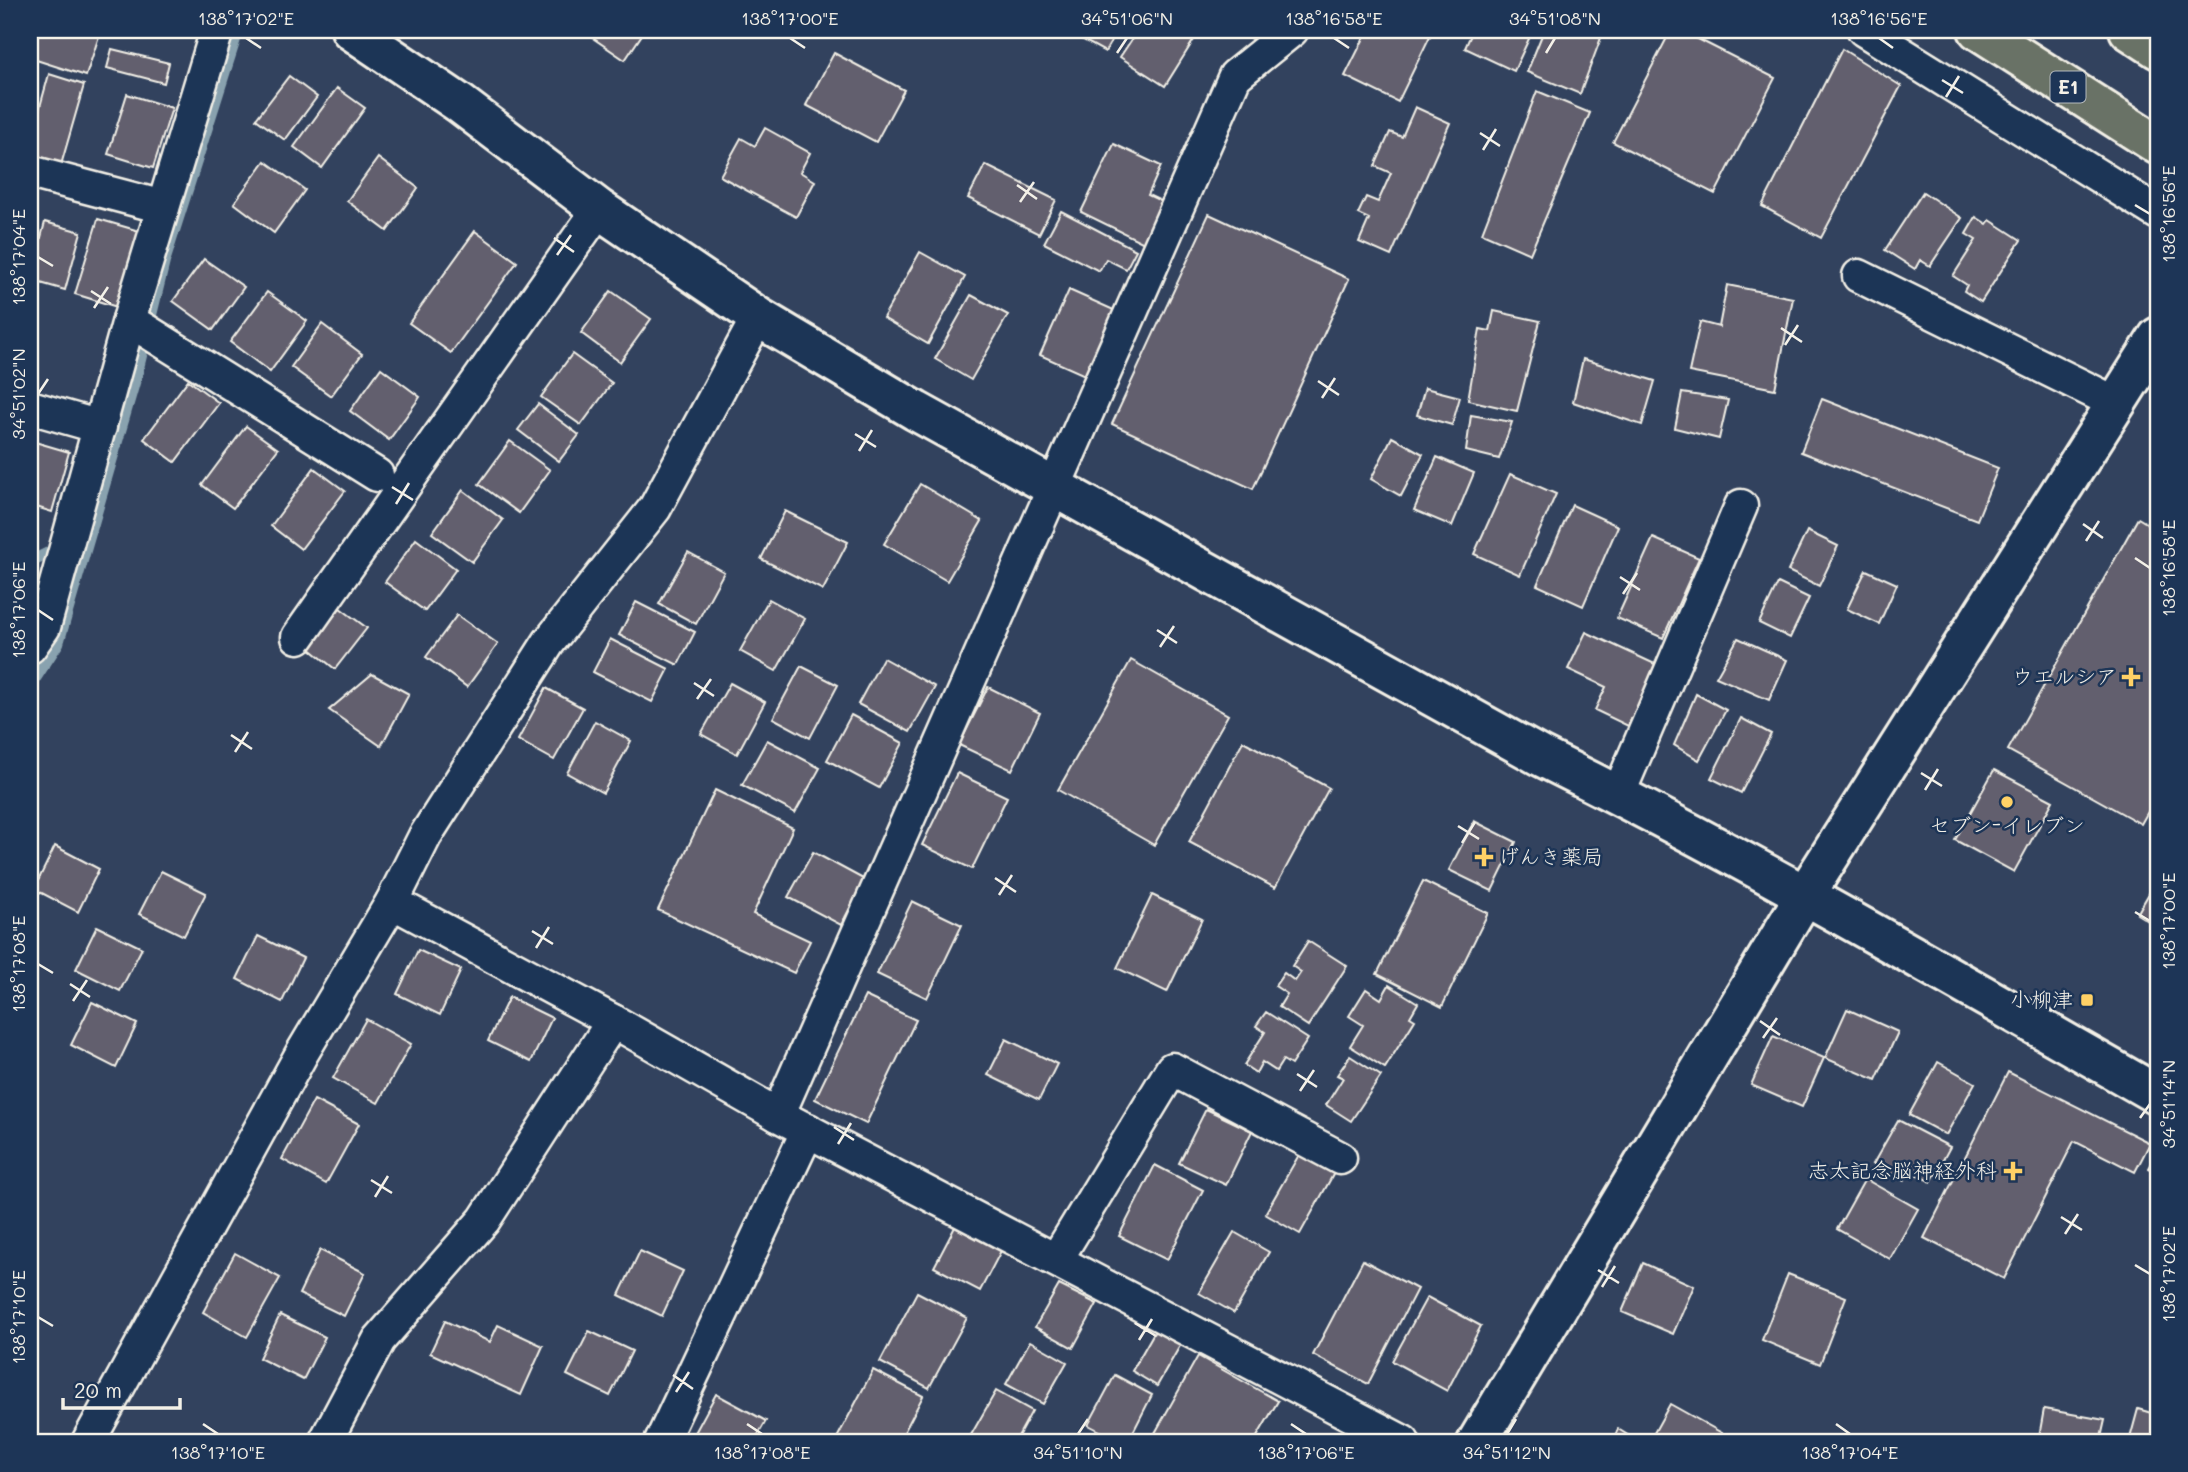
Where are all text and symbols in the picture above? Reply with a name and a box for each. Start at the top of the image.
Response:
text: 138°17'02"E [198,6,294,30]
text: 138°17'00"E [741,6,839,30]
text: 34°51'06"N [1081,6,1173,30]
text: 138°16'58"E [1285,6,1383,30]
text: 34°51'08"N [1509,6,1601,30]
text: 138°16'56"E [1830,6,1928,30]
road number: E1 [2050,72,2086,102]
text: 138°16'56"E [2156,165,2180,263]
text: 138°17'04"E [6,209,30,305]
text: 34°51'02"N [6,348,30,440]
text: 138°16'58"E [2156,519,2180,617]
text: 138°17'06"E [6,561,30,659]
place label: ウエルシア [2012,662,2117,689]
marker: ウエルシア [2123,669,2139,685]
marker: セブン-イレブン [1999,794,2015,810]
place label: セブン-イレブン [1929,811,2085,838]
place label: げんき薬局 [1498,842,1603,869]
marker: げんき薬局 [1476,849,1492,865]
text: 138°17'00"E [2156,872,2180,970]
text: 138°17'08"E [6,915,30,1013]
place label: 小柳津 [2010,985,2073,1012]
marker: 小柳津 [2079,992,2095,1008]
text: 34°51'14"N [2156,1060,2180,1148]
place label: 志太記念脳神経外科 [1808,1156,1997,1183]
marker: 志太記念脳神経外科 [2003,1161,2023,1181]
text: 138°17'02"E [2156,1226,2180,1322]
text: 138°17'10"E [6,1270,30,1364]
scale bar [63,1367,180,1411]
text: 20 m [74,1376,122,1403]
text: 138°17'10"E [171,1440,265,1464]
text: 138°17'08"E [713,1440,811,1464]
text: 34°51'10"N [1033,1440,1123,1464]
text: 138°17'06"E [1257,1440,1355,1464]
text: 34°51'12"N [1463,1440,1551,1464]
text: 138°17'04"E [1802,1440,1898,1464]

